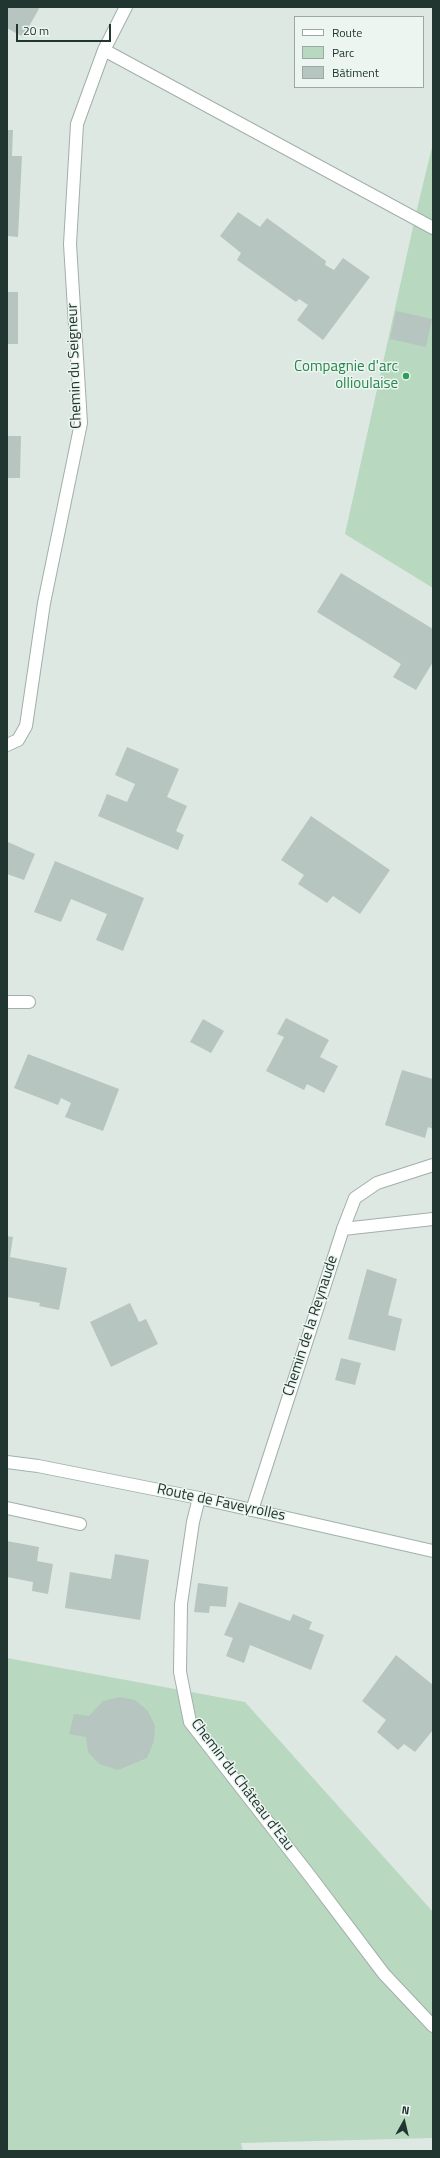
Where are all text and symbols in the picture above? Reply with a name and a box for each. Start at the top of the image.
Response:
scale bar [18,16,113,42]
legend [294,16,424,88]
text: 20 m [23,21,49,40]
text: Route [332,23,362,42]
text: Parc [332,43,354,62]
text: Bâtiment [332,63,379,82]
street label: Chemin du Seigneur [64,303,86,429]
place label: Compagnie d'arc ollioulaise [294,358,398,393]
marker: Compagnie d'arc ollioulaise [401,371,411,381]
street label: Chemin de la Reynaude [280,1253,342,1399]
street label: Route de Faveyrolles [155,1481,287,1525]
street label: Chemin du Château d'Eau [187,1716,297,1854]
north arrow [384,2102,424,2142]
text: N [401,2102,411,2119]

